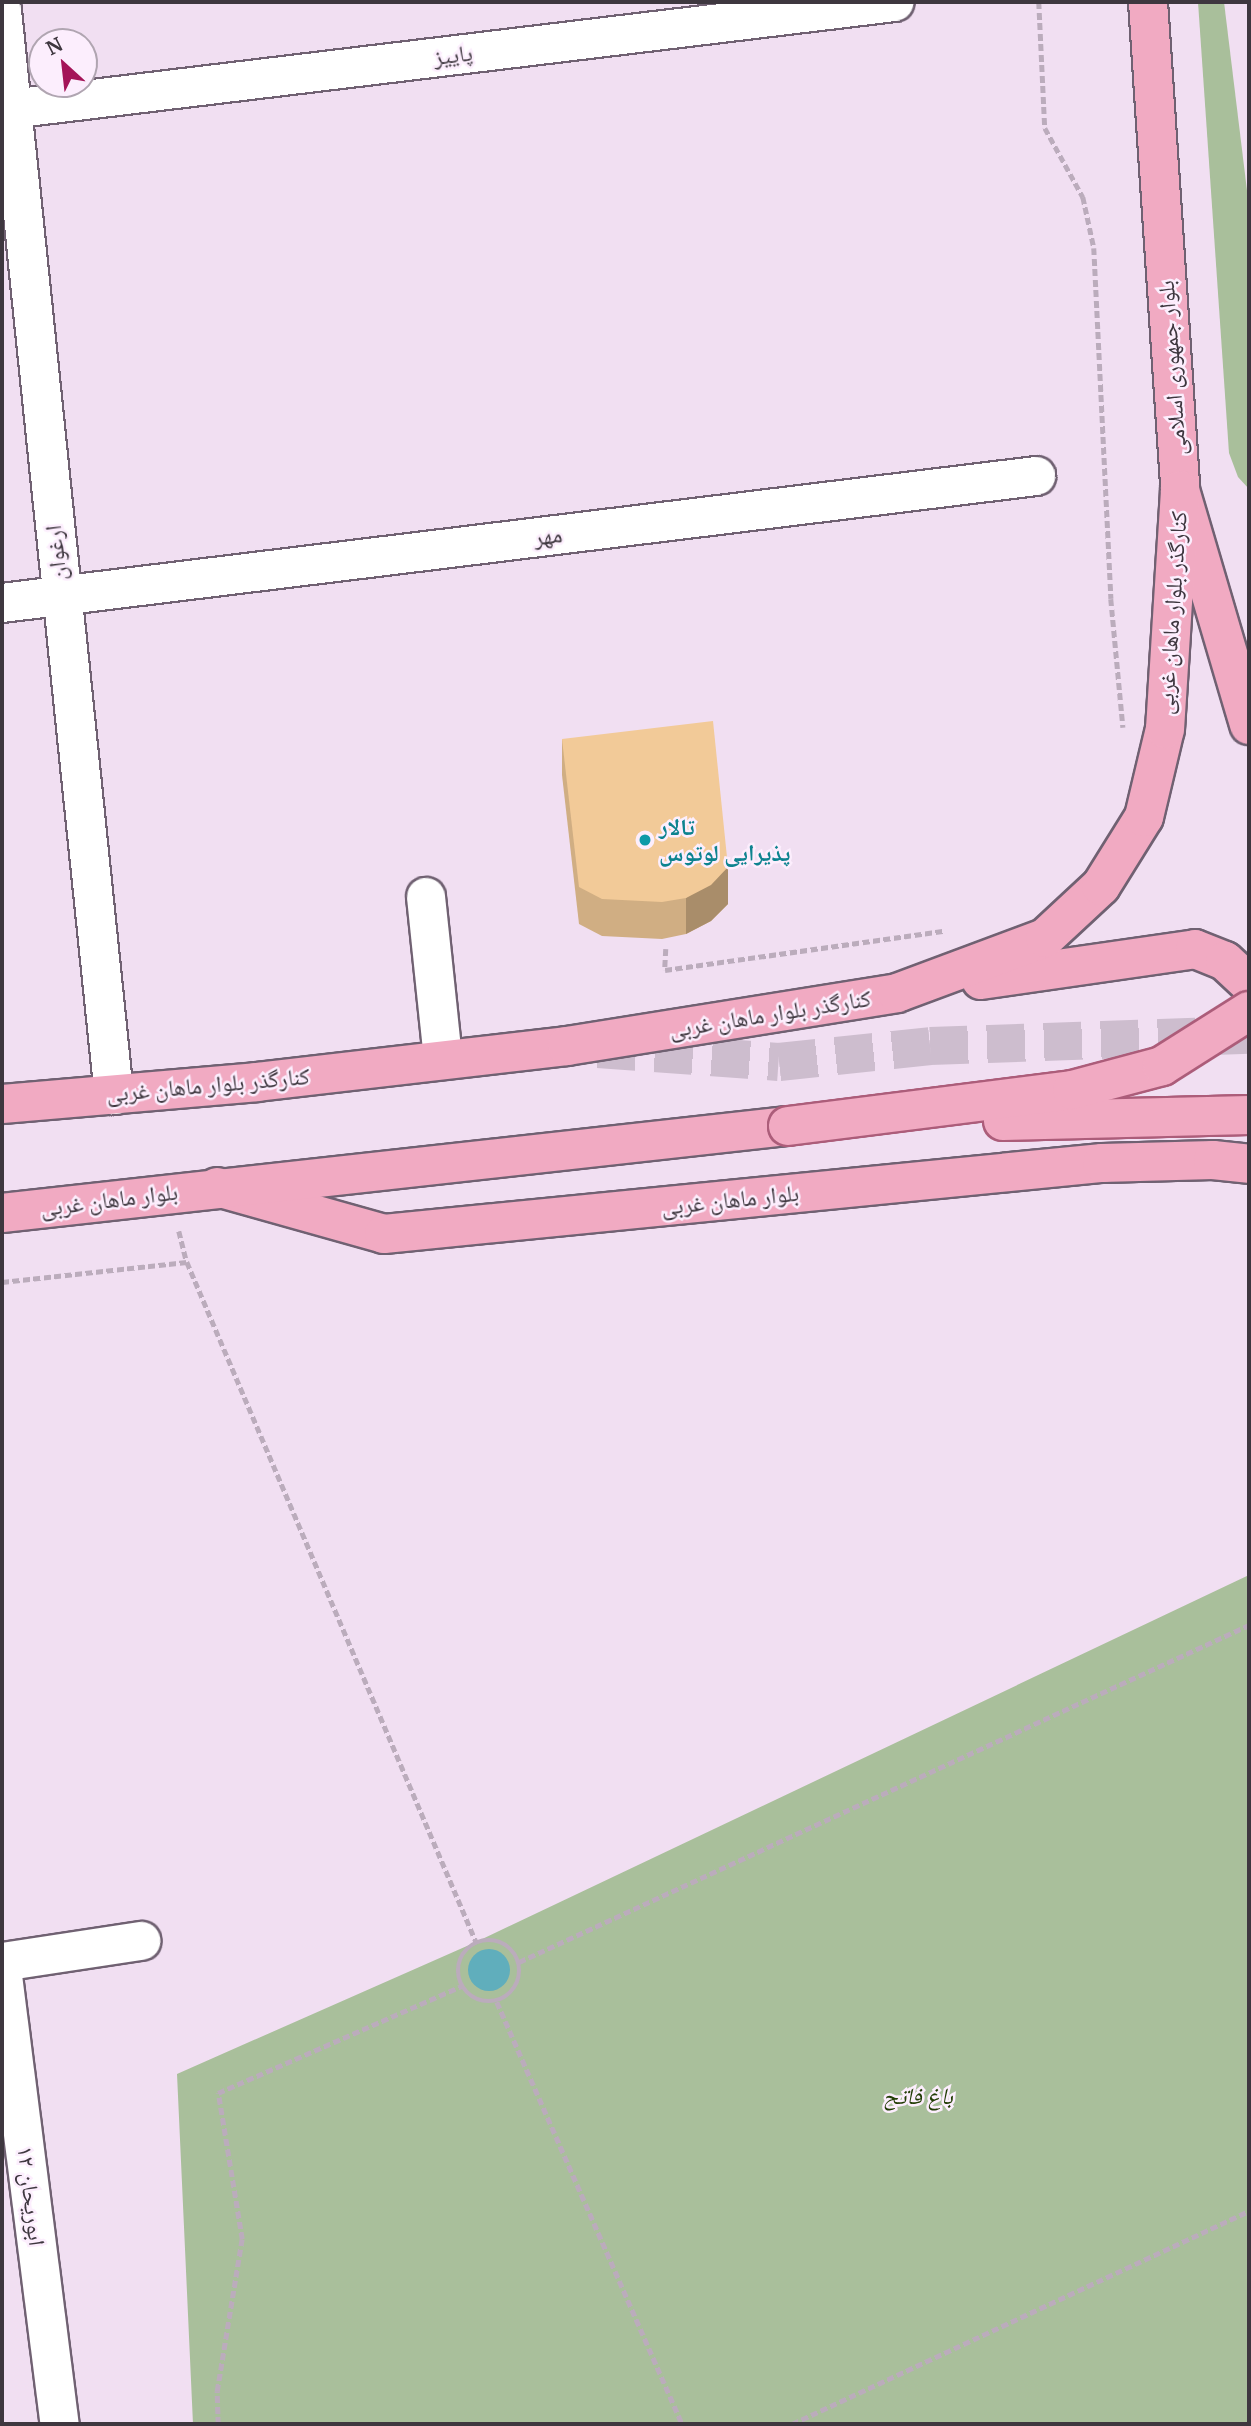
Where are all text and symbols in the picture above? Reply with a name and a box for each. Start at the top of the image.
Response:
north arrow [28,28,98,98]
text: N [42,32,67,60]
street label: پاییز [432,39,474,71]
street label: بلوار جمهوری اسلامی [1152,279,1192,457]
street label: کنارگذر بلوار ماهان غربی [1151,510,1193,716]
street label: مهر [532,521,564,551]
street label: ارغوان [39,524,73,582]
place label: تالار پذیرایی لوتوس [659,813,790,867]
marker: تالار پذیرایی لوتوس [637,832,653,848]
street label: کنارگذر بلوار ماهان غربی [667,984,873,1044]
street label: کنارگذر بلوار ماهان غربی [105,1062,311,1108]
street label: بلوار ماهان غربی [39,1178,179,1222]
street label: بلوار ماهان غربی [660,1179,800,1221]
park label: باغ فاتح [883,2082,953,2110]
street label: ابوریحان ۱۲ [11,2145,51,2247]

